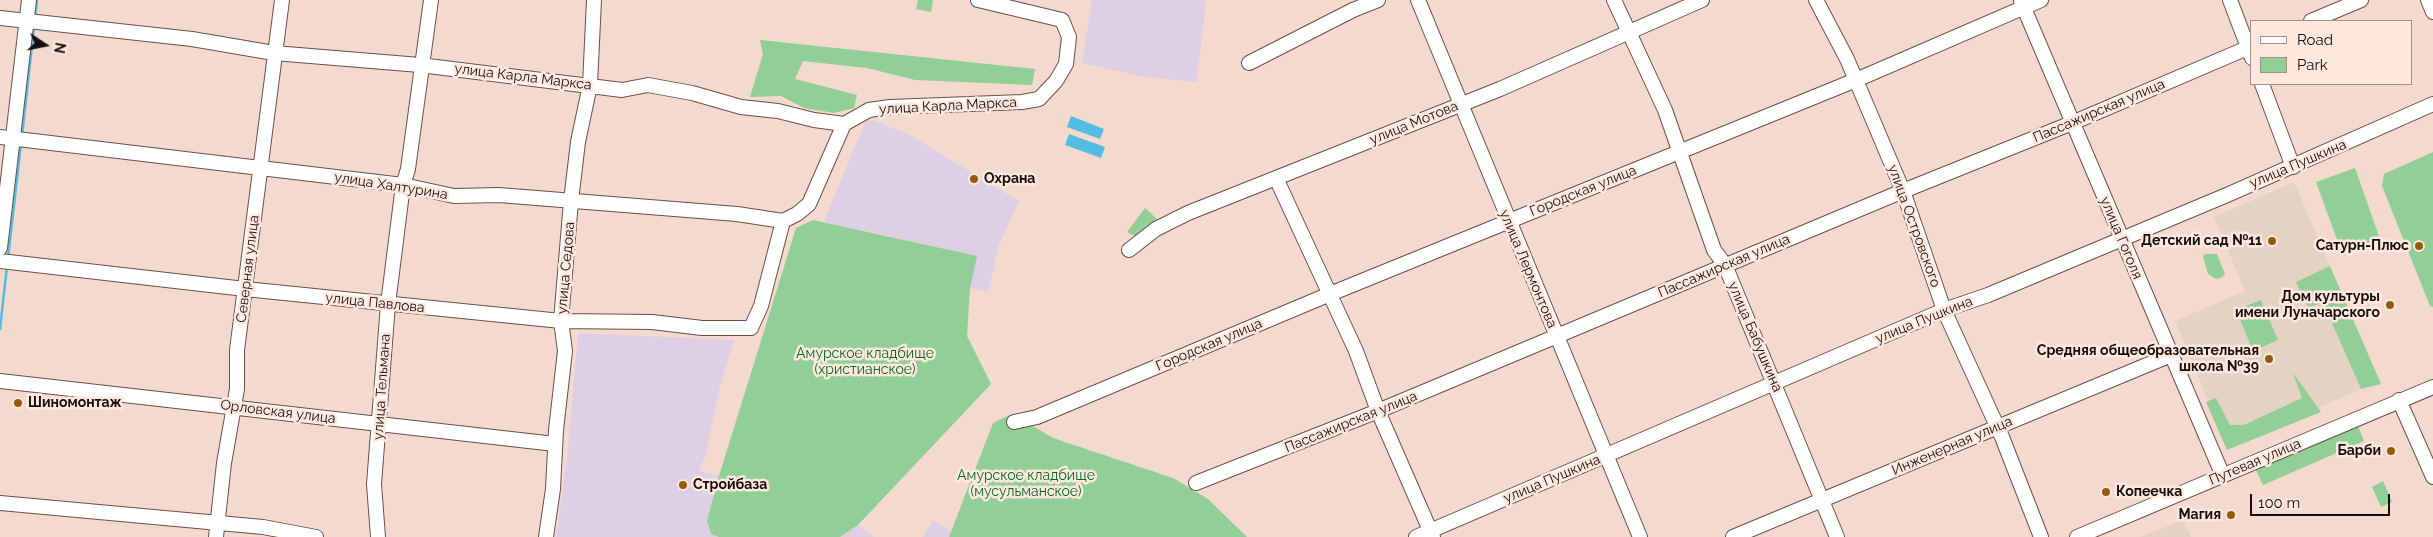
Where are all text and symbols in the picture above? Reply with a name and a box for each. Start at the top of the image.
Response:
north arrow [20,20,70,70]
legend [2250,20,2413,85]
text: Road [2297,31,2333,49]
text: N [51,41,69,55]
text: Park [2297,56,2328,74]
street label: улица Карла Маркса [453,60,593,94]
street label: Пассажирская улица [2031,76,2167,146]
street label: улица Карла Маркса [879,94,1017,118]
street label: улица Мотова [1367,98,1461,148]
street label: улица Пушкина [2247,136,2349,192]
street label: Городская улица [1527,162,1639,220]
street label: улица Островского [1884,162,1944,290]
street label: улица Халтурина [333,169,449,203]
place label: Охрана [984,171,1035,187]
marker: Охрана [968,173,980,185]
street label: улица Гоголя [2096,194,2146,282]
street label: улица Лермонтова [1496,207,1560,331]
street label: Северная улица [233,214,263,324]
street label: улица Седова [554,221,578,315]
street label: Пассажирская улица [1656,231,1792,301]
place label: Детский сад №11 [2141,233,2262,249]
marker: Детский сад №11 [2266,235,2278,247]
place label: Сатурн-Плюс [2316,238,2409,254]
marker: Сатурн-Плюс [2413,240,2425,252]
street label: улица Бабушкина [1724,279,1786,395]
street label: улица Павлова [325,289,425,317]
place label: Дом культуры имени Луначарского [2235,289,2380,322]
street label: улица Пушкина [1873,293,1975,347]
marker: Дом культуры имени Луначарского [2384,299,2396,311]
street label: Городская улица [1153,315,1265,375]
street label: улица Тельмана [370,333,394,441]
place label: Средняя общеобразовательная школа №39 [2037,343,2259,376]
park label: Амурское кладбище (христианское) [796,346,934,378]
marker: Средняя общеобразовательная школа №39 [2263,353,2275,365]
street label: Пассажирская улица [1282,388,1420,456]
place label: Шиномонтаж [28,395,122,411]
marker: Шиномонтаж [12,397,24,409]
street label: Орловская улица [219,397,337,427]
street label: Инженерная улица [1889,413,2015,479]
street label: Путевая улица [2207,435,2303,489]
place label: Барби [2337,443,2381,459]
marker: Барби [2385,445,2397,457]
street label: улица Пушкина [1501,451,1603,507]
park label: Амурское кладбище (мусульманское) [957,468,1095,501]
place label: Стройбаза [693,477,767,493]
marker: Стройбаза [677,479,689,491]
place label: Копеечка [2116,484,2182,500]
scale bar [2253,484,2393,516]
marker: Копеечка [2100,486,2112,498]
text: 100 m [2258,494,2300,512]
place label: Магия [2179,507,2221,523]
marker: Магия [2225,509,2237,521]

